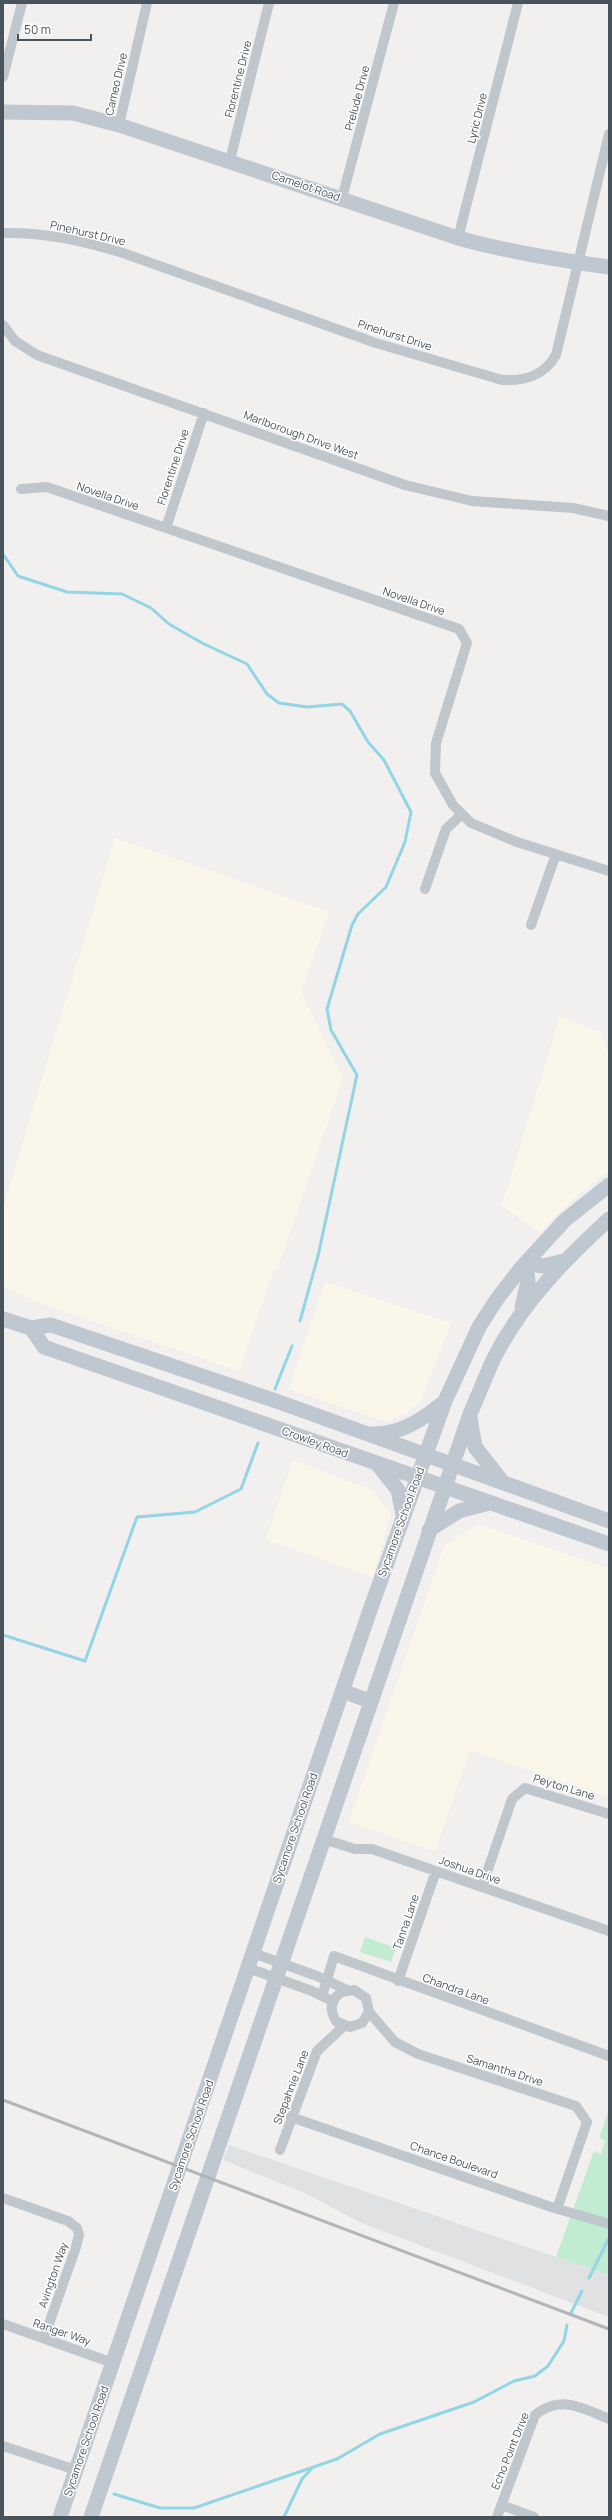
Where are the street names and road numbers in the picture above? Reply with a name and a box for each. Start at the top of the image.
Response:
street label: Florentine Drive [221,38,254,119]
street label: Cameo Drive [101,50,130,117]
street label: Prelude Drive [341,63,373,132]
street label: Lyric Drive [463,91,490,145]
street label: Camelot Road [270,167,342,204]
street label: Pinehurst Drive [49,217,128,249]
street label: Pinehurst Drive [356,315,435,354]
street label: Marlborough Drive West [242,407,361,462]
street label: Florentine Drive [153,426,192,507]
street label: Novella Drive [75,478,142,513]
street label: Novella Drive [381,583,448,618]
street label: Crowley Road [280,1423,350,1460]
street label: Sycamore School Road [374,1465,427,1579]
street label: Peyton Lane [532,1770,597,1803]
street label: Sycamore School Road [269,1771,320,1885]
street label: Joshua Drive [437,1852,504,1887]
street label: Tanna Lane [389,1891,422,1952]
street label: Chandra Lane [421,1969,492,2008]
street label: Stepahnie Lane [269,2047,312,2126]
street label: Samantha Drive [465,2050,546,2089]
street label: Sycamore School Road [165,2078,216,2192]
street label: Chance Boulevard [408,2137,500,2182]
street label: Avington Way [34,2240,71,2310]
street label: Ranger Way [31,2315,93,2348]
street label: Sycamore School Road [60,2384,111,2498]
street label: Echo Point Drive [487,2409,532,2492]

